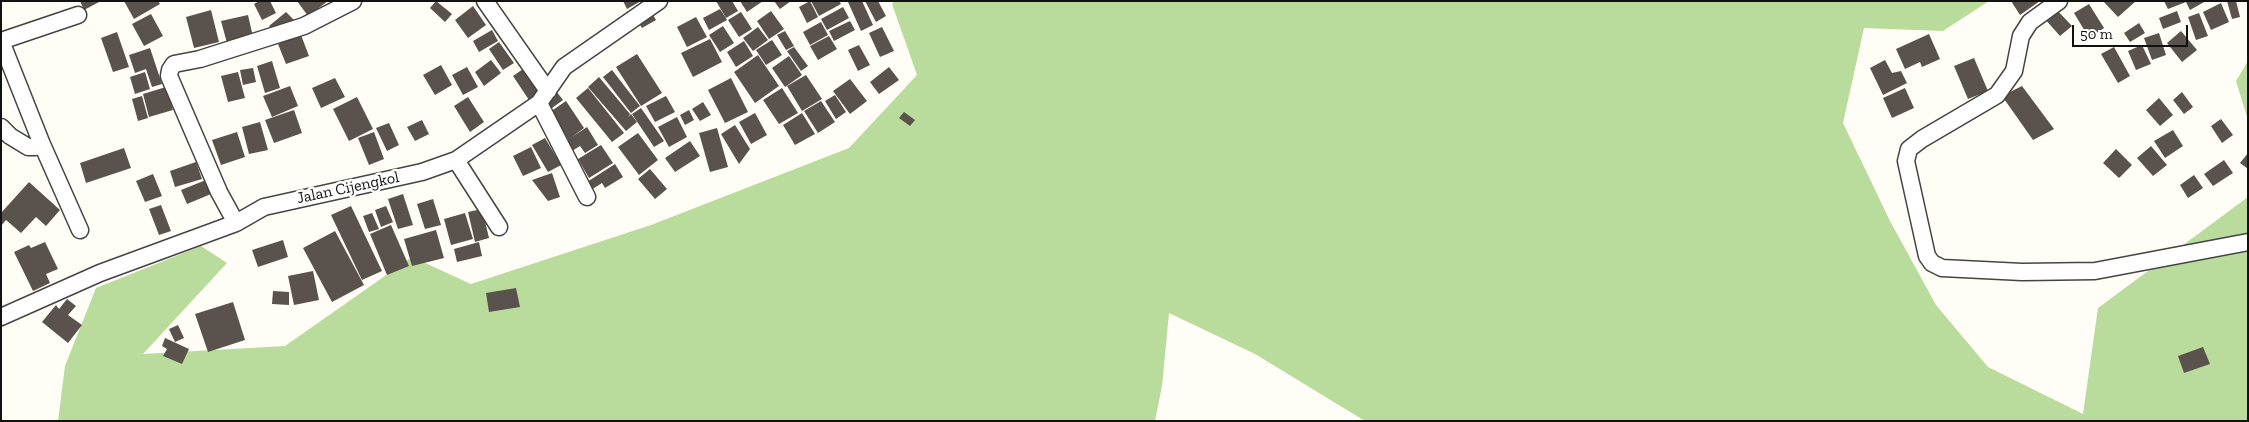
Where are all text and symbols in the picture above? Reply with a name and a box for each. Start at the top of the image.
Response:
scale bar [2074,15,2190,47]
text: 50 m [2080,25,2113,43]
street label: Jalan Cijengkol [295,168,401,208]

